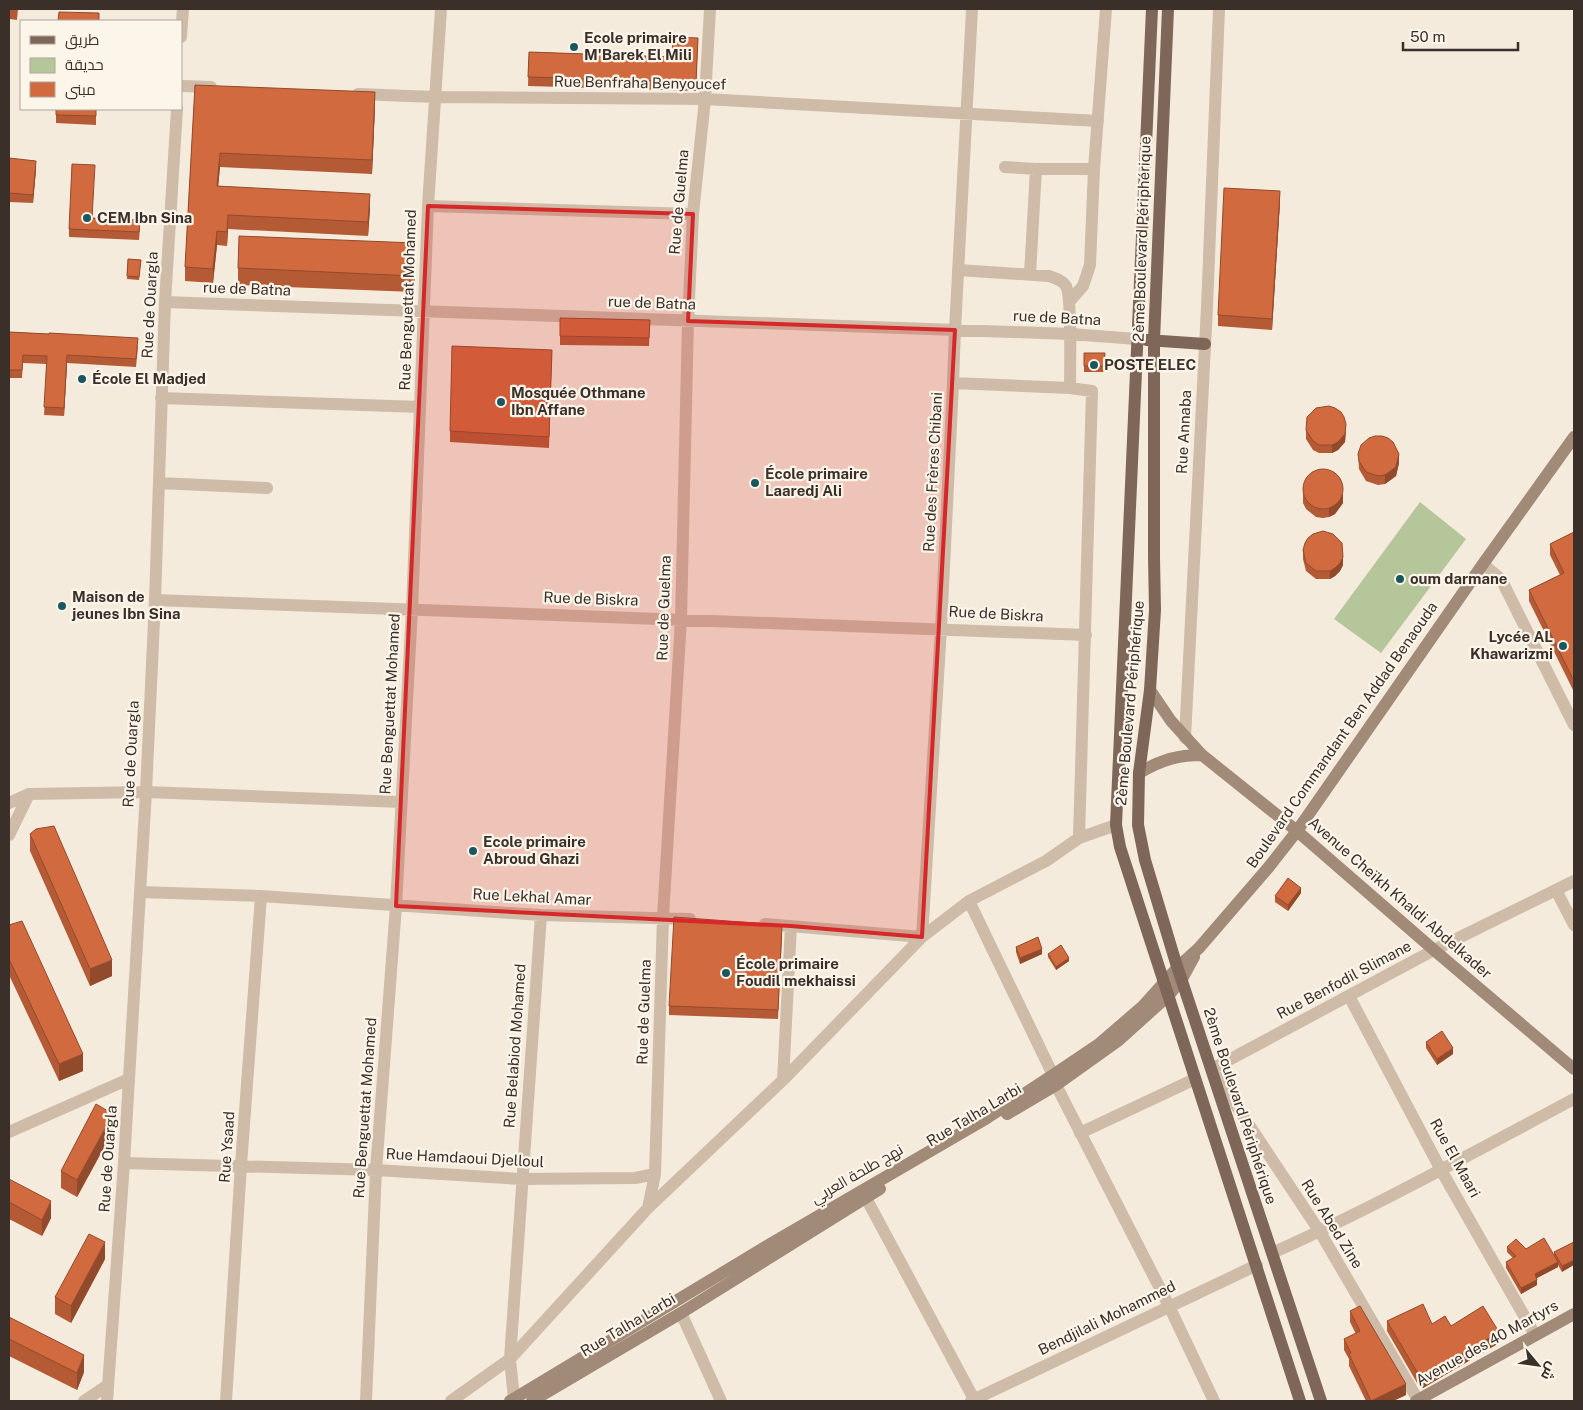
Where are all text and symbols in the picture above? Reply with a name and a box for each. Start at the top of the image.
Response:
legend [20,20,182,110]
scale bar [1403,20,1518,52]
text: 50 m [1410,28,1445,45]
place label: Ecole primaire M'Barek El Mili [584,29,692,63]
text: طريق [65,31,99,50]
marker: Ecole primaire M'Barek El Mili [568,41,580,53]
text: حديقة [65,56,104,73]
street label: Rue Benfraha Benyoucef [554,72,726,93]
text: مبنى [65,81,96,100]
street label: 2ème Boulevard Périphérique [1129,136,1154,342]
street label: Rue de Guelma [665,149,692,255]
place label: CEM Ibn Sina [97,209,192,226]
street label: Rue Benguettat Mohamed [396,209,419,391]
marker: CEM Ibn Sina [81,212,93,224]
street label: Rue de Ouargla [138,251,161,359]
street label: rue de Batna [203,278,291,299]
street label: rue de Batna [608,292,696,313]
street label: rue de Batna [1013,307,1102,328]
place label: POSTE ELEC [1104,356,1196,373]
marker: POSTE ELEC [1088,359,1100,371]
place label: École El Madjed [92,370,206,387]
marker: École El Madjed [76,373,88,385]
place label: Mosquée Othmane Ibn Affane [511,384,646,418]
street label: Rue Annaba [1173,390,1194,474]
street label: Rue des Frères Chibani [920,392,945,552]
marker: Mosquée Othmane Ibn Affane [495,396,507,408]
place label: École primaire Laaredj Ali [765,465,868,499]
marker: École primaire Laaredj Ali [749,477,761,489]
street label: Rue de Guelma [653,555,674,661]
place label: oum darmane [1410,570,1508,587]
marker: oum darmane [1394,573,1406,585]
place label: Maison de jeunes Ibn Sina [71,588,180,622]
street label: Rue de Biskra [543,588,639,609]
street label: Boulevard Commandant Ben Addad Benaouda [1243,598,1441,871]
marker: Maison de jeunes Ibn Sina [56,600,68,612]
street label: 2ème Boulevard Périphérique [1112,600,1147,806]
street label: Rue de Biskra [948,603,1044,624]
street label: Rue Benguettat Mohamed [376,613,403,795]
place label: Lycée AL Khawarizmi [1470,628,1553,662]
marker: Lycée AL Khawarizmi [1557,640,1569,652]
street label: Rue de Ouargla [119,700,142,808]
street label: Avenue Cheïkh Khaldi Abdelkader [1305,813,1495,982]
place label: Ecole primaire Abroud Ghazi [483,833,586,867]
marker: Ecole primaire Abroud Ghazi [467,845,479,857]
street label: Rue Lekhal Amar [472,885,592,908]
street label: Rue Benfodil Slimane [1274,937,1414,1022]
place label: École primaire Foudil mekhaissi [736,955,856,989]
street label: Rue de Guelma [633,959,654,1065]
street label: Rue Belabiod Mohamed [500,963,529,1129]
marker: École primaire Foudil mekhaissi [720,967,732,979]
street label: 2ème Boulevard Périphérique [1201,1005,1280,1206]
street label: Rue Benguettat Mohamed [350,1017,379,1199]
street label: Rue Talha Larbi [923,1080,1024,1150]
street label: Rue de Ouargla [95,1105,120,1213]
street label: Rue Ysaad [216,1110,237,1183]
street label: Rue El Maari [1427,1115,1484,1200]
street label: نهج طلحة العربي [808,1140,908,1210]
street label: Rue Hamdaoui Djelloul [385,1145,545,1170]
street label: Rue Abed Zine [1298,1176,1367,1271]
street label: Bendjilali Mohammed [1035,1277,1178,1358]
street label: Rue Talha Larbi [577,1290,678,1360]
street label: Avenue des 40 Martyrs [1413,1296,1561,1389]
north arrow [1513,1340,1563,1390]
text: ش [1537,1359,1561,1383]

